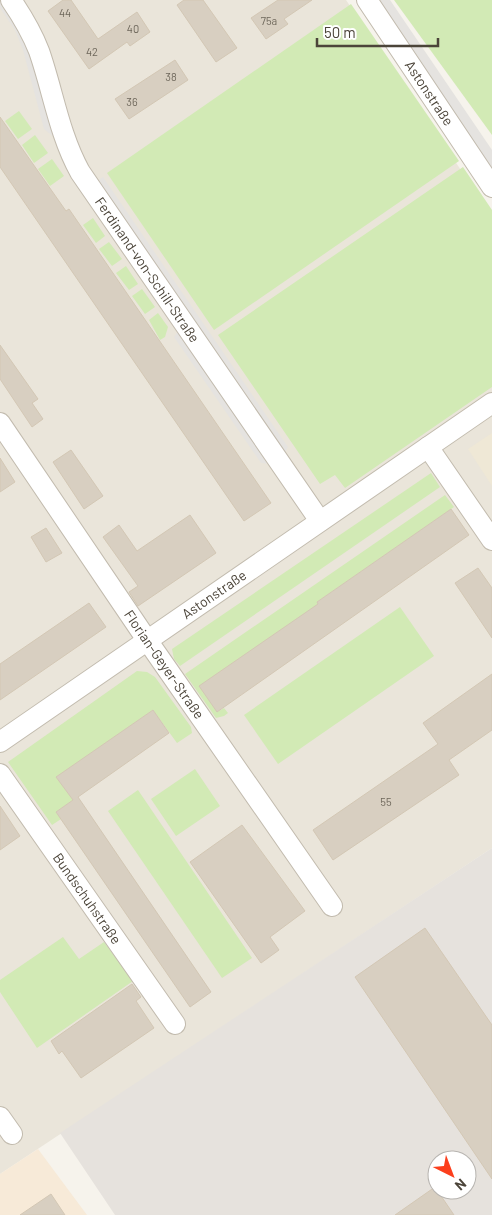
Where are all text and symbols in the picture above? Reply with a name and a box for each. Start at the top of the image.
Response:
house number: 44 [59,6,71,19]
house number: 75a [261,14,277,27]
scale bar [317,15,438,47]
house number: 40 [127,22,139,35]
text: 50 m [324,23,356,41]
house number: 42 [86,45,98,58]
street label: Astonstraße [402,57,457,129]
house number: 38 [165,70,177,83]
house number: 36 [126,95,138,108]
street label: Ferdinand-von-Schill-Straße [92,194,204,345]
street label: Astonstraße [178,566,249,622]
street label: Florian-Geyer-Straße [121,606,208,722]
house number: 55 [380,795,392,808]
street label: Bundschuhstraße [50,849,125,947]
north arrow [427,1150,477,1200]
text: N [452,1176,470,1194]

